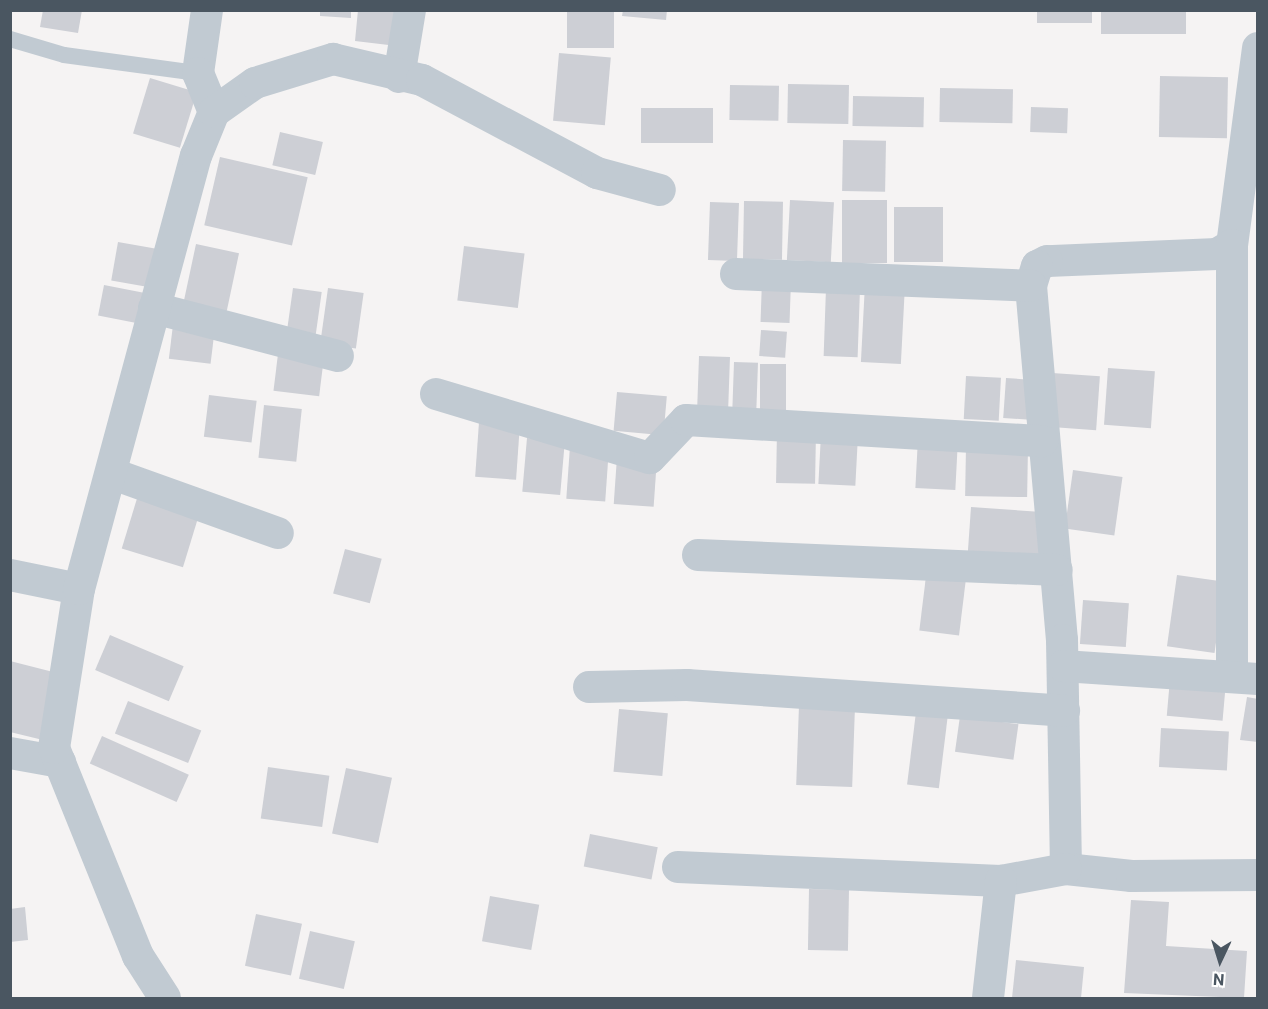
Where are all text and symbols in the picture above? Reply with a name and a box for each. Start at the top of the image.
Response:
north arrow [1190,931,1250,991]
text: N [1212,970,1225,989]

